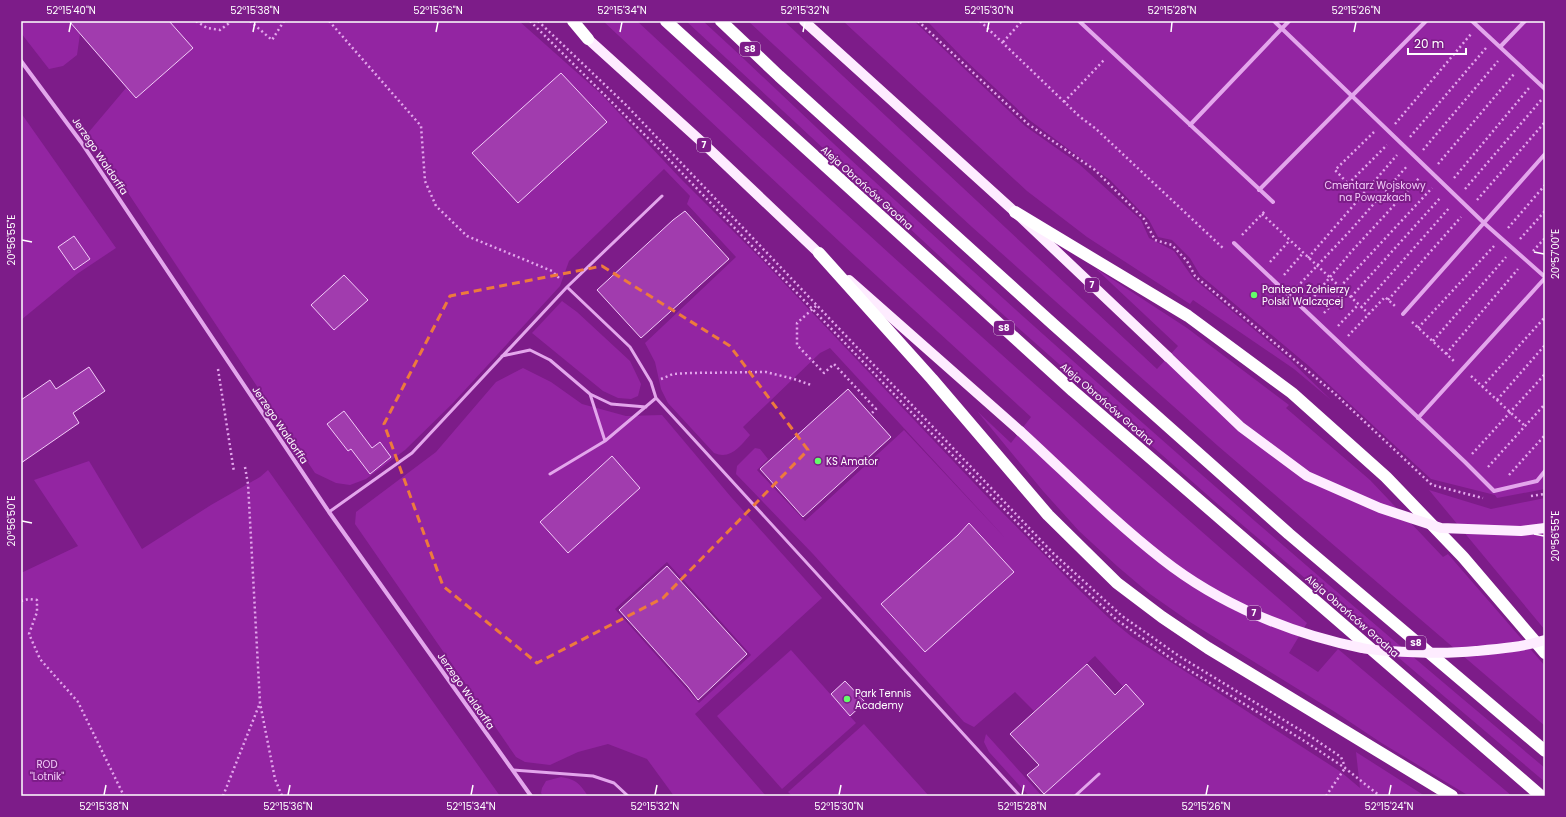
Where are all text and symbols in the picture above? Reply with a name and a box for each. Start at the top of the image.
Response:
text: 52°15'40"N [46,3,96,18]
text: 52°15'38"N [230,3,280,18]
text: 52°15'36"N [413,3,463,18]
text: 52°15'34"N [597,3,647,18]
text: 52°15'32"N [781,3,829,18]
text: 52°15'30"N [964,3,1014,18]
text: 52°15'28"N [1147,3,1197,18]
text: 52°15'26"N [1331,3,1381,18]
scale bar [1408,30,1466,56]
text: 20 m [1414,35,1444,52]
road number: S8 [740,42,760,56]
street label: Jerzego Waldorffa [68,114,132,198]
road number: 7 [697,138,711,152]
street label: Aleja Obrońców Grodna [818,142,916,234]
park label: Cmentarz Wojskowy na Powązkach [1324,178,1426,205]
text: 20°56'55"E [4,215,19,265]
text: 20°57'00"E [1548,229,1563,279]
road number: 7 [1085,278,1099,292]
place label: Panteon Żołnierzy Polski Walczącej [1262,282,1350,309]
marker: Panteon Żołnierzy Polski Walczącej [1249,290,1259,300]
road number: S8 [994,321,1014,335]
street label: Aleja Obrońców Grodna [1057,359,1157,449]
street label: Jerzego Waldorffa [248,383,312,467]
place label: KS Amator [826,454,878,469]
marker: KS Amator [813,456,823,466]
text: 20°56'50"E [4,496,19,546]
text: 20°56'55"E [1548,511,1563,561]
street label: Aleja Obrońców Grodna [1302,571,1402,661]
road number: 7 [1247,606,1261,620]
road number: S8 [1406,636,1426,650]
street label: Jerzego Waldorffa [434,649,498,733]
place label: Park Tennis Academy [855,686,911,713]
marker: Park Tennis Academy [842,694,852,704]
park label: ROD "Lotnik" [30,757,64,784]
text: 52°15'38"N [79,799,129,814]
text: 52°15'36"N [263,799,313,814]
text: 52°15'34"N [446,799,496,814]
text: 52°15'32"N [631,799,679,814]
text: 52°15'30"N [814,799,864,814]
text: 52°15'28"N [997,799,1047,814]
text: 52°15'26"N [1181,799,1231,814]
text: 52°15'24"N [1364,799,1414,814]

